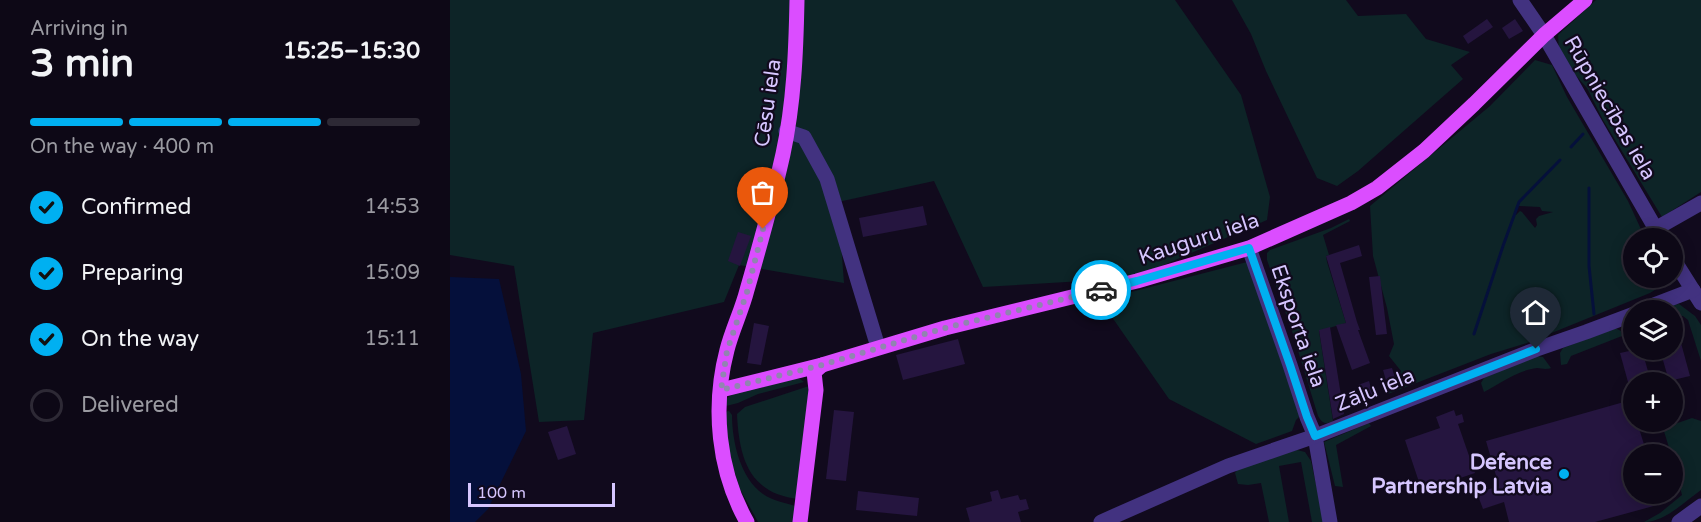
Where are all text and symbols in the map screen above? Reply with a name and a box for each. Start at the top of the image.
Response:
text: Arriving in [30,17,128,41]
street label: Rūpniecības iela [1559,32,1661,184]
text: 15:25–15:30 [283,38,420,64]
text: 3 min [30,40,134,87]
street label: Cēsu iela [749,57,787,149]
text: On the way · 400 m [30,135,214,159]
pin [737,167,788,229]
icon: bag [746,176,779,209]
icon: check [30,191,63,224]
text: Confirmed [81,194,191,220]
text: 14:53 [365,195,420,219]
street label: Kauguru iela [1136,208,1262,270]
map controls [1623,228,1683,504]
button: locate [1623,228,1683,288]
icon: check [30,257,63,290]
text: Preparing [81,260,184,286]
courier [1071,260,1131,320]
text: 15:09 [365,261,420,285]
street label: Eksporta iela [1265,261,1331,391]
icon: car [1085,274,1118,307]
pin [1510,287,1561,349]
icon: home [1519,296,1552,329]
button: layers [1623,300,1683,360]
icon: check [30,323,63,356]
text: On the way [81,326,199,352]
text: 15:11 [365,327,420,351]
street label: Zāļu iela [1332,363,1418,417]
button: + [1623,372,1683,432]
text: Delivered [81,392,179,418]
button: − [1623,444,1683,504]
place label: Defence Partnership Latvia [1371,450,1552,499]
marker: Defence Partnership Latvia [1557,467,1571,481]
scale bar [468,480,615,508]
text: 100 m [477,483,526,503]

